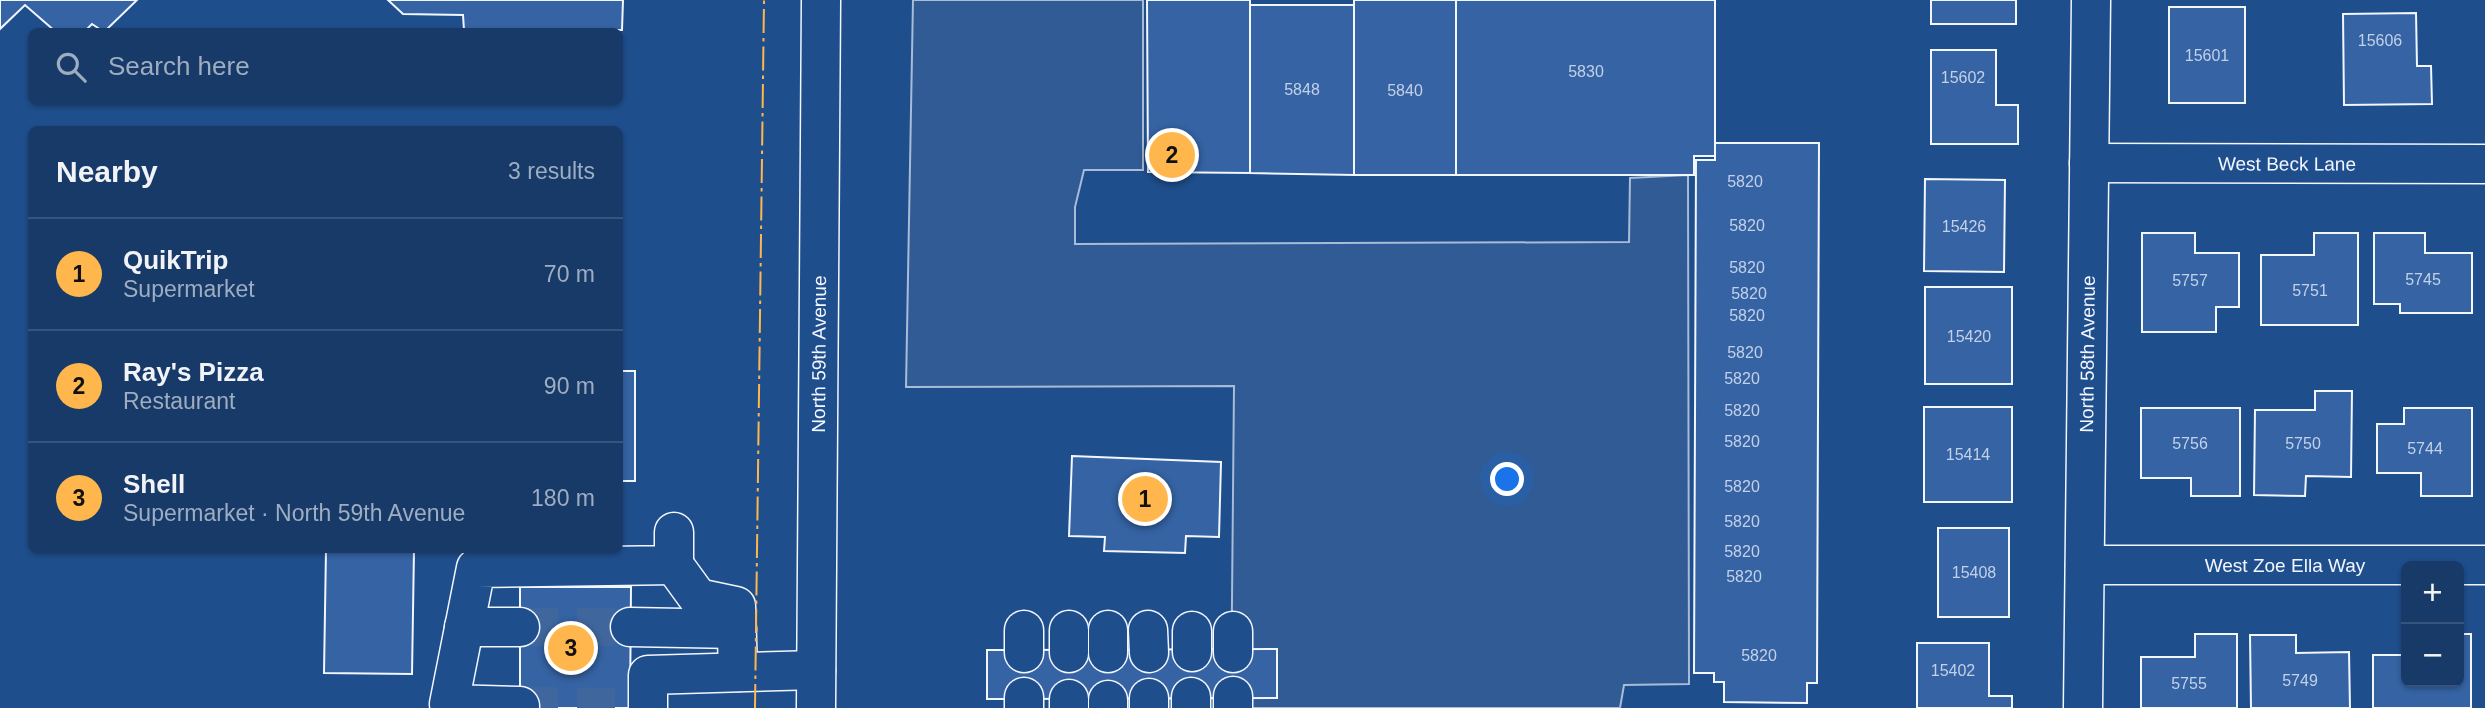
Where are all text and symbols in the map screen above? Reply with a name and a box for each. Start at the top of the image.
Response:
search box [28,28,623,105]
house number: 15606 [2358,32,2402,49]
house number: 15601 [2185,47,2229,64]
icon: search [52,48,90,86]
text: Search here [108,51,250,81]
house number: 5830 [1568,63,1604,80]
house number: 15602 [1941,69,1985,86]
house number: 5848 [1284,81,1320,98]
house number: 5840 [1387,82,1423,99]
pin: 2 [1149,129,1195,181]
street label: West Beck Lane [2218,153,2356,175]
text: Nearby [56,155,158,188]
text: 3 results [508,158,595,184]
house number: 5820 [1727,173,1763,190]
house number: 5820 [1729,217,1765,234]
house number: 15426 [1942,218,1986,235]
text: QuikTrip [123,245,228,275]
house number: 5820 [1729,259,1765,276]
text: 1 [73,261,85,287]
text: 70 m [544,261,595,287]
house number: 5745 [2405,271,2441,288]
house number: 5757 [2172,272,2208,289]
street label: North 59th Avenue [808,275,830,433]
street label: North 58th Avenue [2076,275,2099,433]
text: Supermarket [123,276,255,302]
house number: 5751 [2292,282,2328,299]
house number: 5820 [1731,285,1767,302]
house number: 5820 [1729,307,1765,324]
house number: 15420 [1947,328,1991,345]
house number: 5820 [1727,344,1763,361]
text: Ray's Pizza [123,357,264,387]
house number: 5820 [1724,370,1760,387]
text: 2 [73,373,85,399]
text: 90 m [544,373,595,399]
text: Restaurant [123,388,236,414]
house number: 5820 [1724,402,1760,419]
house number: 5820 [1724,433,1760,450]
house number: 5756 [2172,435,2208,452]
house number: 5750 [2285,435,2321,452]
house number: 5744 [2407,440,2443,457]
house number: 15414 [1946,446,1990,463]
your location [1490,462,1524,496]
text: Shell [123,469,185,499]
pin: 1 [1122,473,1168,525]
house number: 5820 [1724,478,1760,495]
text: 3 [73,485,85,511]
text: 180 m [531,485,595,511]
text: Supermarket · North 59th Avenue [123,500,465,526]
house number: 5820 [1724,513,1760,530]
house number: 5820 [1724,543,1760,560]
street label: West Zoe Ella Way [2205,555,2366,576]
map controls [2401,561,2464,687]
button: + [2401,561,2464,624]
house number: 15408 [1952,564,1996,581]
house number: 5820 [1726,568,1762,585]
pin: 3 [548,622,594,674]
button: − [2401,624,2464,687]
house number: 5820 [1741,647,1777,664]
house number: 15402 [1931,662,1975,679]
house number: 5749 [2282,672,2318,689]
house number: 5755 [2171,675,2207,692]

